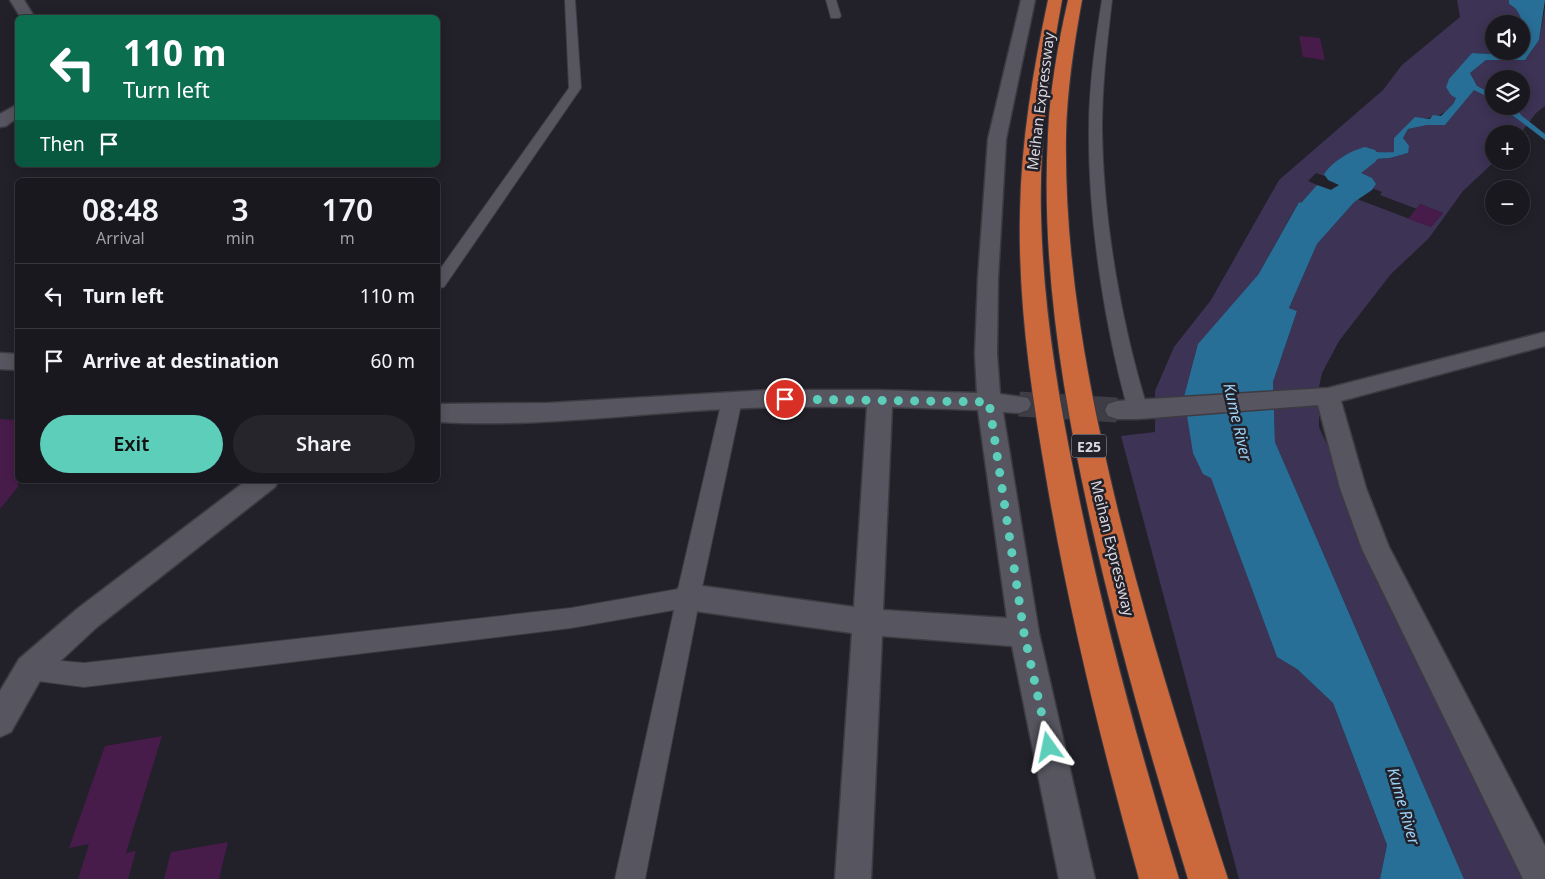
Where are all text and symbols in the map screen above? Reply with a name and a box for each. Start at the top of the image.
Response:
map controls [1485,15,1530,225]
button: sound [1485,15,1530,60]
text: 110 m [123,29,226,76]
street label: Meihan Expressway [1022,31,1058,171]
icon: left [40,35,105,100]
button: layers [1485,70,1530,115]
text: Turn left [123,74,210,104]
button: + [1485,125,1530,170]
icon: arrive [95,130,123,158]
text: Then [40,131,85,157]
button: − [1485,180,1530,225]
text: 08:48 [82,189,159,230]
text: 3 [232,189,249,230]
text: 170 [322,189,373,230]
text: Arrival [96,227,145,249]
text: min [226,227,255,249]
text: m [340,227,355,249]
icon: left [40,282,68,310]
text: Turn left [83,283,164,309]
text: 110 m [360,283,415,309]
icon: arrive [40,347,68,375]
text: Arrive at destination [83,348,279,374]
text: 60 m [371,348,415,374]
pin [764,378,806,420]
water label: Kume River [1218,381,1258,464]
icon: arrive [771,385,799,413]
button: Exit [40,415,223,473]
button: Share [233,415,415,473]
road number: E25 [1072,434,1106,458]
street label: Meihan Expressway [1086,478,1140,618]
position arrow [1022,720,1074,772]
water label: Kume River [1382,765,1426,848]

